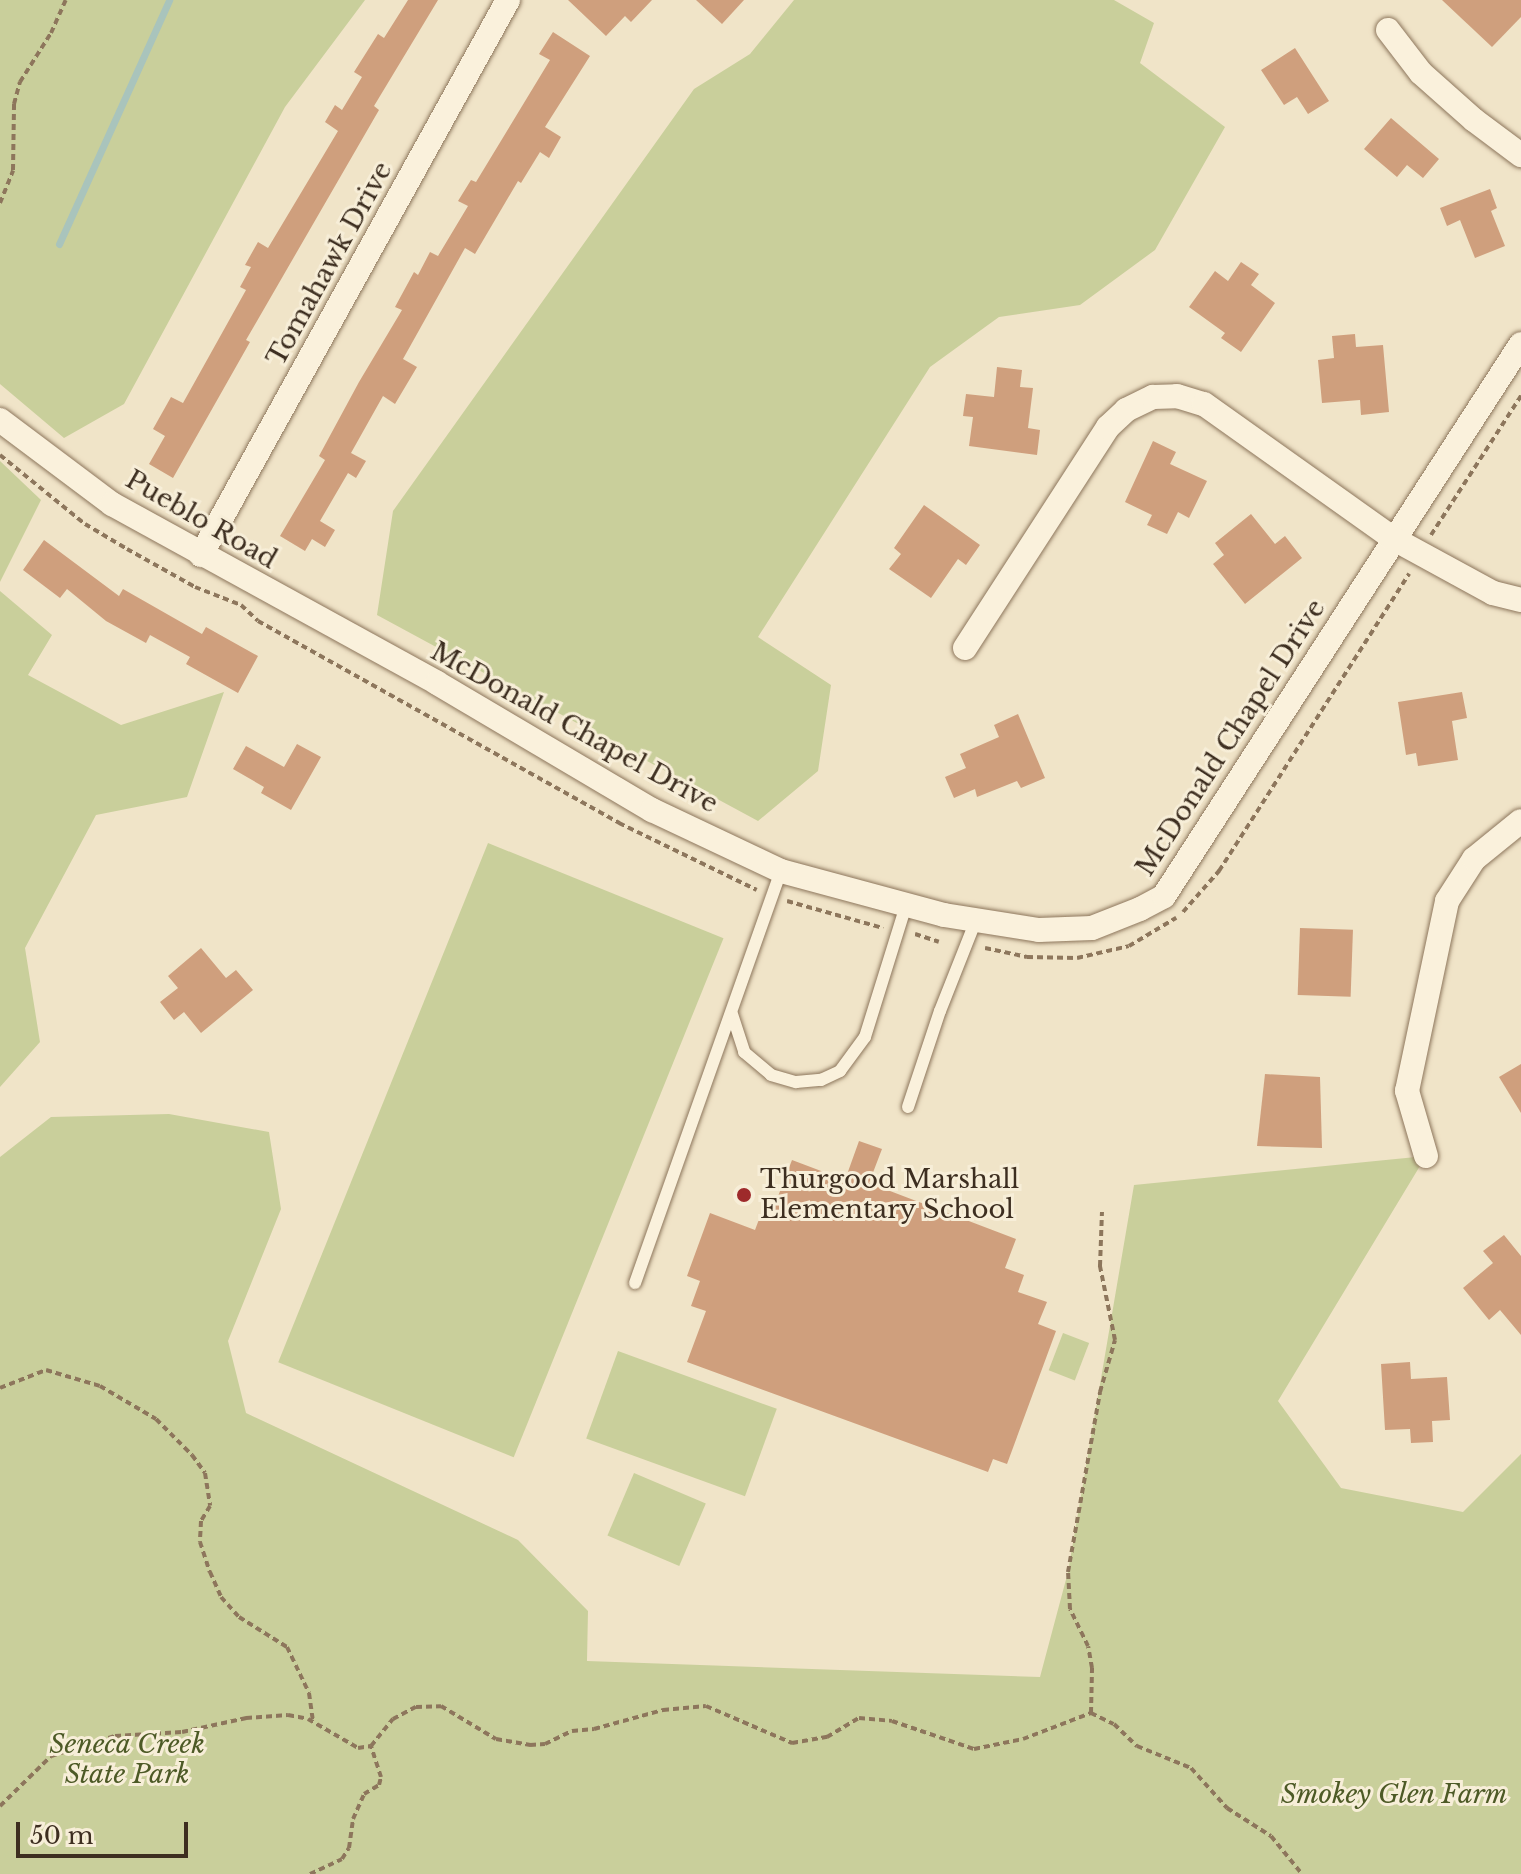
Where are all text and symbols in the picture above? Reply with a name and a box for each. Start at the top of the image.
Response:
street label: Tomahawk Drive [261,156,399,372]
street label: Pueblo Road [120,464,282,576]
street label: McDonald Chapel Drive [1130,594,1332,882]
street label: McDonald Chapel Drive [425,636,723,820]
place label: Thurgood Marshall Elementary School [760,1164,1019,1226]
marker: Thurgood Marshall Elementary School [735,1186,753,1204]
park label: Seneca Creek State Park [49,1729,205,1790]
park label: Smokey Glen Farm [1280,1779,1508,1811]
scale bar [20,1806,192,1856]
text: 50 m [30,1821,93,1850]

